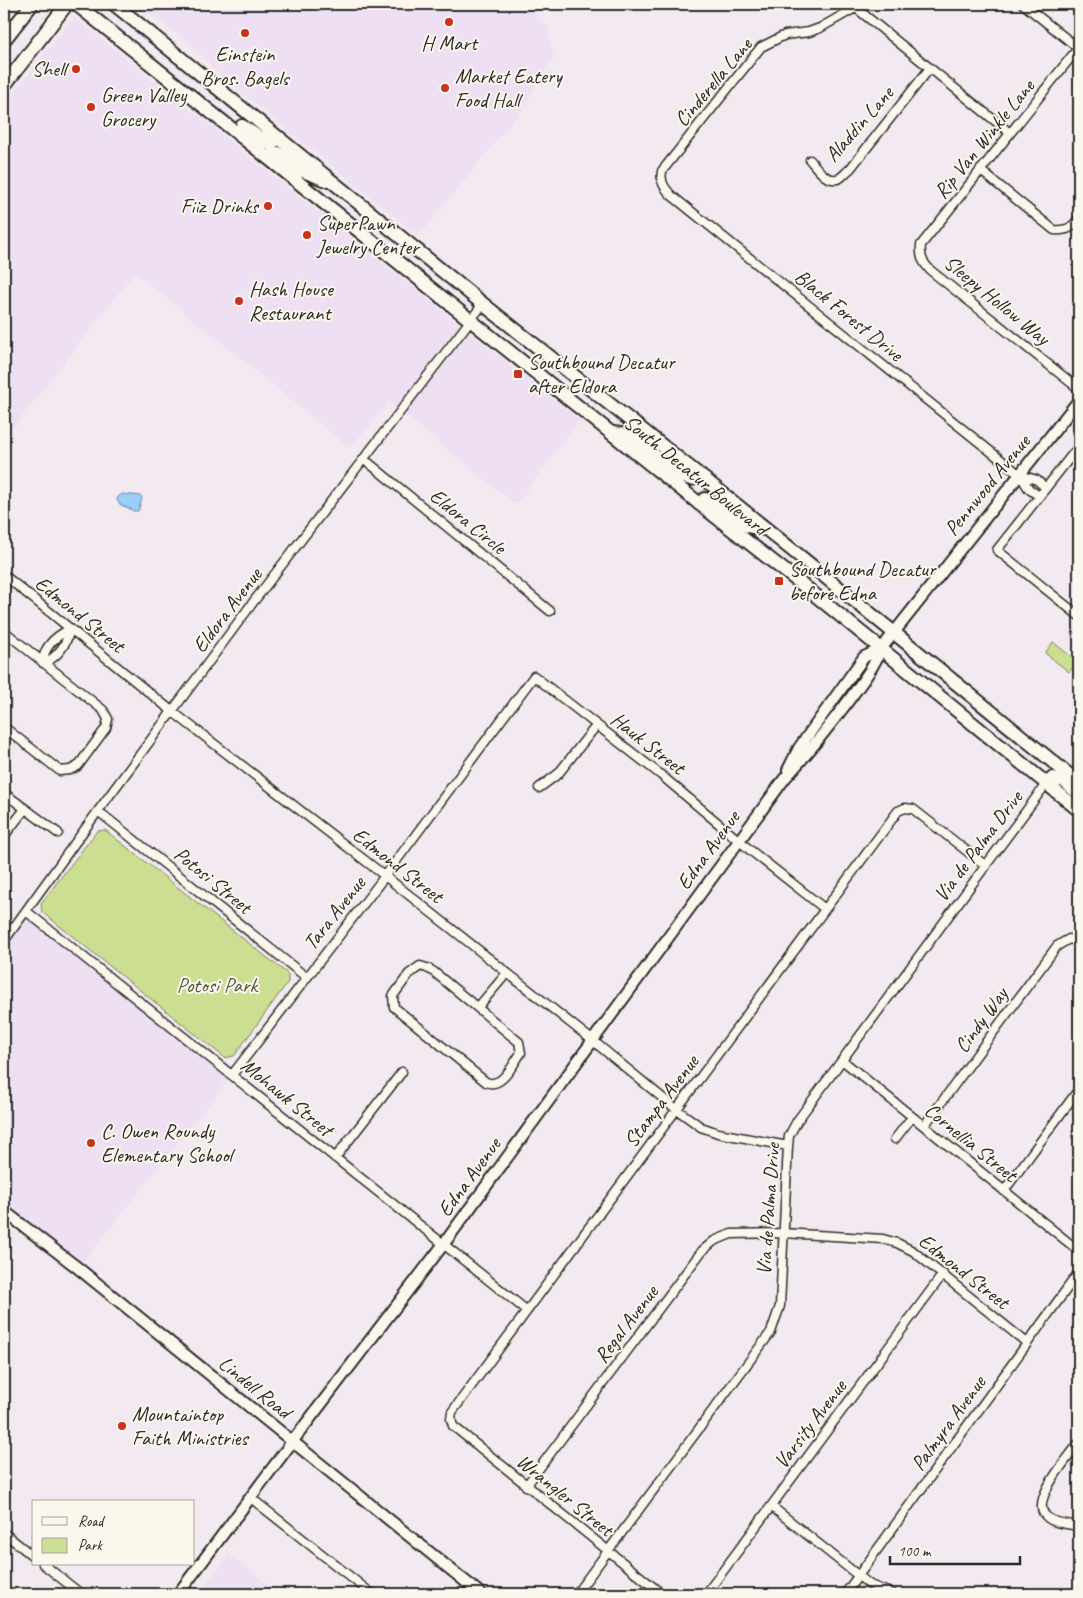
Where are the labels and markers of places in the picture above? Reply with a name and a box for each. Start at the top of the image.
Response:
marker: H Mart [443,16,455,28]
marker: Einstein Bros. Bagels [239,27,251,39]
place label: H Mart [421,30,479,56]
place label: Einstein Bros. Bagels [201,41,291,91]
place label: Shell [32,56,69,82]
marker: Shell [70,63,82,75]
place label: Market Eatery Food Hall [455,63,563,113]
place label: Green Valley Grocery [101,82,188,132]
marker: Market Eatery Food Hall [439,82,451,94]
marker: Green Valley Grocery [85,101,97,113]
place label: Fiiz Drinks [181,193,260,219]
marker: Fiiz Drinks [262,200,274,212]
place label: SuperPawn Jewelry Center [316,210,421,260]
marker: SuperPawn Jewelry Center [301,229,313,241]
place label: Hash House Restaurant [249,276,335,326]
marker: Hash House Restaurant [233,295,245,307]
place label: Southbound Decatur after Eldora [528,349,676,399]
marker: Southbound Decatur after Eldora [512,368,524,380]
place label: Southbound Decatur before Edna [789,556,937,606]
marker: Southbound Decatur before Edna [773,575,785,587]
place label: C. Owen Roundy Elementary School [101,1118,236,1168]
marker: C. Owen Roundy Elementary School [85,1137,97,1149]
place label: Mountaintop Faith Ministries [132,1401,249,1451]
marker: Mountaintop Faith Ministries [116,1420,128,1432]

